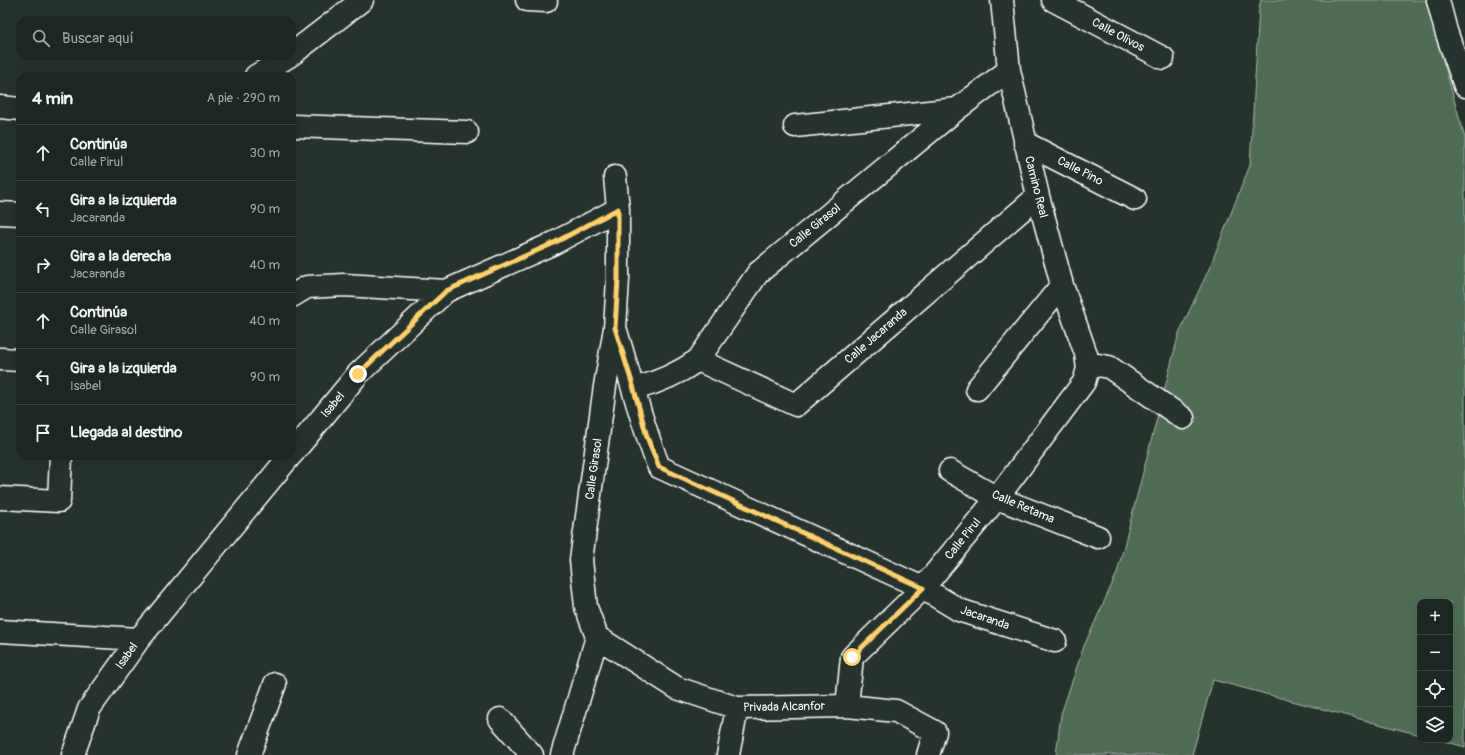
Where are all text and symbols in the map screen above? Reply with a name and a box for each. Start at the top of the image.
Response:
street label: Calle Olivos [1089,15,1147,55]
search box [16,16,296,60]
icon: search [30,27,52,49]
text: Buscar aquí [62,29,134,48]
text: 4 min [32,88,73,109]
text: A pie · 290 m [207,90,280,106]
text: Continúa [70,135,127,154]
icon: ahead [32,142,54,164]
text: 30 m [250,145,280,161]
street label: Calle Pino [1055,153,1106,189]
text: Calle Pirul [70,154,123,170]
street label: Camino Real [1021,155,1051,220]
text: Gira a la izquierda [70,191,177,210]
icon: left [32,198,54,220]
text: 90 m [250,201,280,217]
street label: Calle Girasol [786,201,844,251]
text: Jacaranda [70,210,125,226]
text: Gira a la derecha [70,247,171,266]
icon: right [32,254,54,276]
text: 40 m [249,257,280,273]
text: Jacaranda [70,266,125,282]
text: Continúa [70,303,127,322]
street label: Calle Jacaranda [842,304,911,367]
icon: ahead [32,310,54,332]
text: 40 m [249,313,280,329]
text: Calle Girasol [70,322,137,338]
text: Gira a la izquierda [70,359,177,378]
route end [349,365,367,383]
icon: left [32,366,54,388]
text: 90 m [250,369,280,385]
text: Isabel [70,378,101,394]
street label: Isabel [318,389,348,421]
icon: arrive [32,422,54,444]
text: Llegada al destino [70,423,182,442]
street label: Calle Girasol [582,437,606,501]
street label: Calle Retama [989,487,1057,527]
street label: Calle Pirul [942,515,984,563]
map controls [1417,599,1453,743]
button: + [1417,599,1453,635]
street label: Jacaranda [959,603,1012,633]
button: − [1417,635,1453,671]
street label: Isabel [113,640,142,672]
route start [843,648,861,666]
button: locate [1417,671,1453,707]
street label: Privada Alcanfor [743,699,826,715]
button: layers [1417,707,1453,743]

